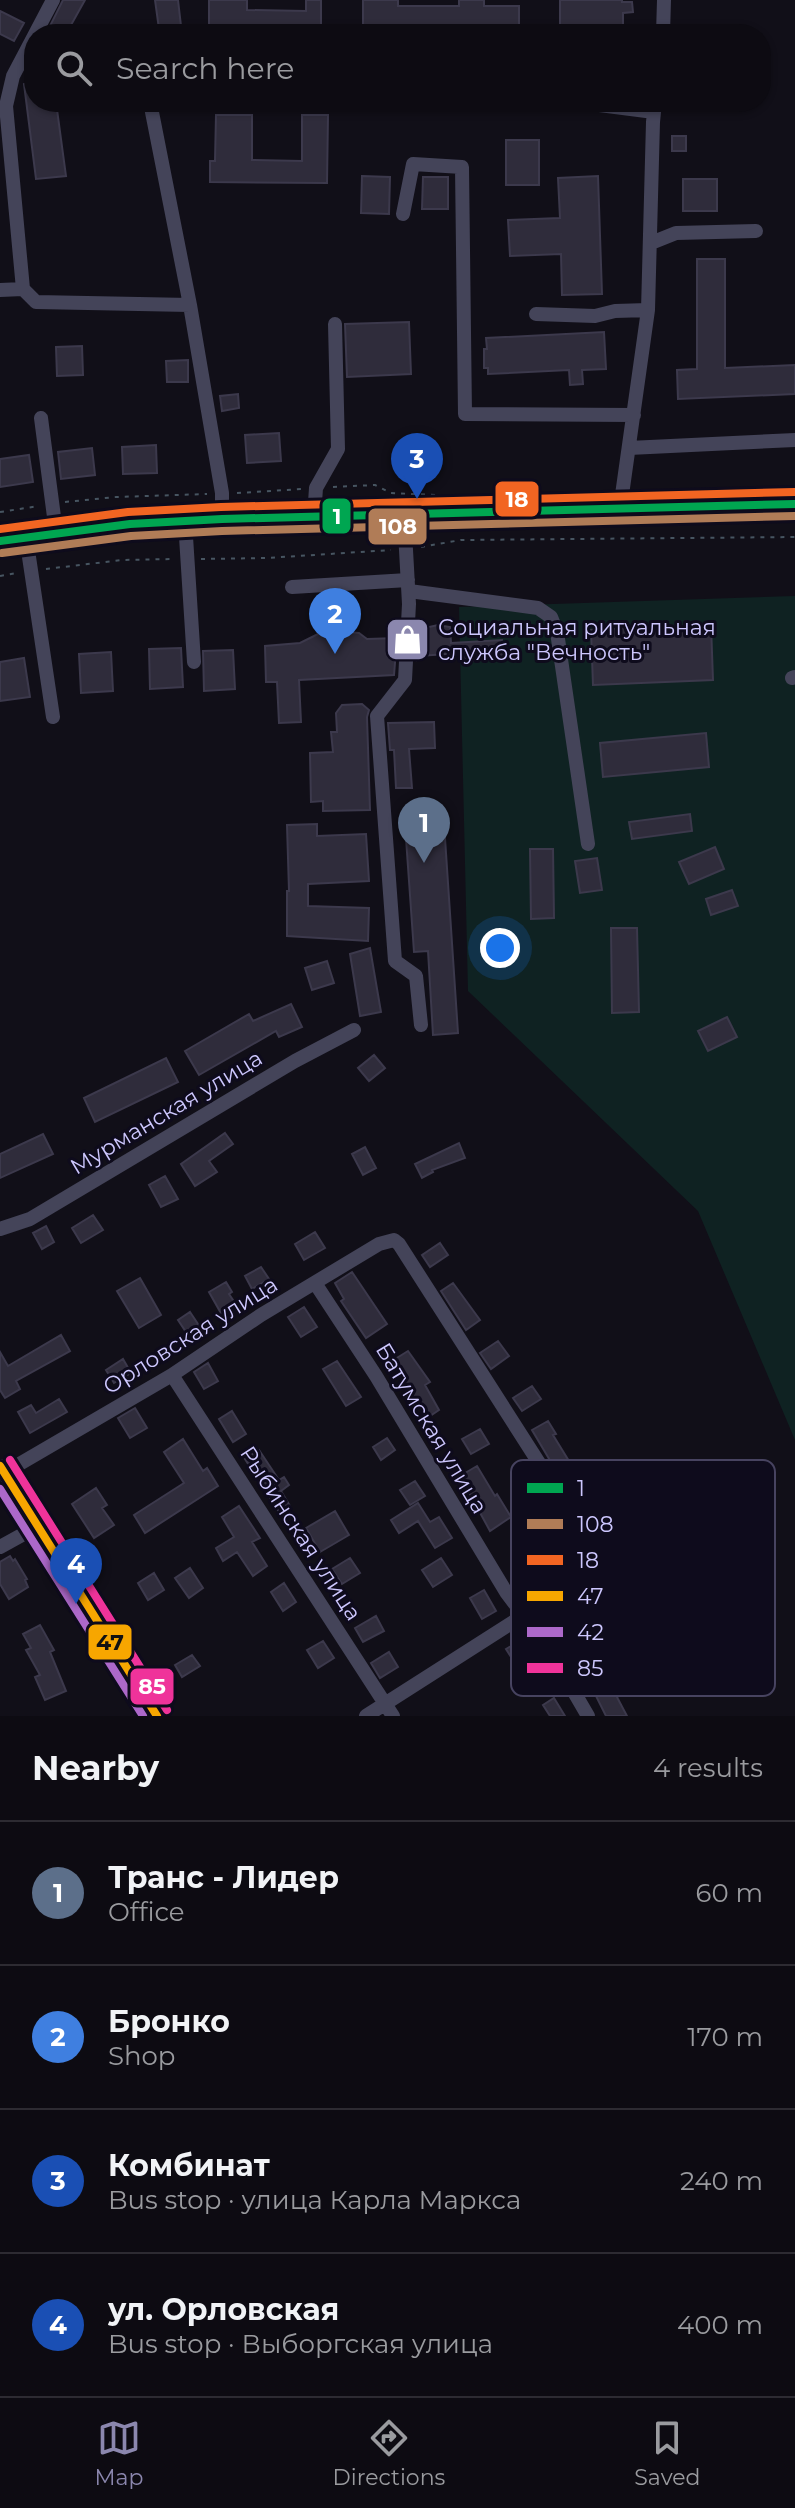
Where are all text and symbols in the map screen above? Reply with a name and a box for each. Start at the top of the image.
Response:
search box [24,24,771,112]
icon: search [52,46,96,90]
text: Search here [116,50,294,87]
pin: 3 [391,433,443,499]
line badge: 18 [494,480,540,518]
text: 18 [505,486,529,513]
line badge: 1 [321,497,352,535]
text: 1 [333,503,341,530]
line badge: 108 [367,507,428,546]
text: 108 [379,513,417,540]
pin: 2 [309,588,361,654]
place label: Социальная ритуальная служба "Вечность" [438,614,716,666]
shop icon: Социальная ритуальная служба "Вечность" [383,616,431,664]
pin: 1 [398,797,450,863]
your location [480,928,520,968]
street label: Мурманская улица [65,1044,267,1180]
street label: Орловская улица [98,1271,282,1400]
street label: Батумская улица [370,1338,493,1519]
street label: Рыбинская улица [234,1441,367,1626]
legend [511,1460,775,1696]
text: 1 [577,1475,585,1502]
text: 108 [577,1511,614,1538]
pin: 4 [50,1538,102,1604]
text: 18 [577,1547,599,1574]
text: 47 [577,1583,603,1610]
text: 42 [577,1619,604,1646]
line badge: 47 [87,1623,133,1661]
text: 47 [96,1629,124,1656]
text: 85 [577,1655,604,1682]
line badge: 85 [129,1667,175,1706]
text: 85 [138,1673,166,1700]
text: Nearby [32,1747,159,1789]
text: 4 results [653,1752,763,1784]
text: Транс - Лидер [108,1859,339,1896]
text: 1 [53,1877,63,1909]
text: 60 m [696,1877,763,1909]
text: Office [108,1896,185,1928]
text: Бронко [108,2003,230,2040]
text: 2 [50,2021,66,2053]
text: 170 m [687,2021,763,2053]
text: Shop [108,2040,176,2072]
text: Комбинат [108,2147,270,2184]
text: 3 [50,2165,66,2197]
text: 240 m [680,2165,763,2197]
text: Bus stop · улица Карла Маркса [108,2184,521,2216]
text: ул. Орловская [108,2291,339,2328]
text: 4 [49,2309,67,2341]
text: 400 m [677,2309,763,2341]
text: Bus stop · Выборгская улица [108,2328,493,2360]
tab: Map [95,2416,143,2491]
tab: Directions [333,2416,445,2491]
tab: Saved [634,2416,700,2491]

